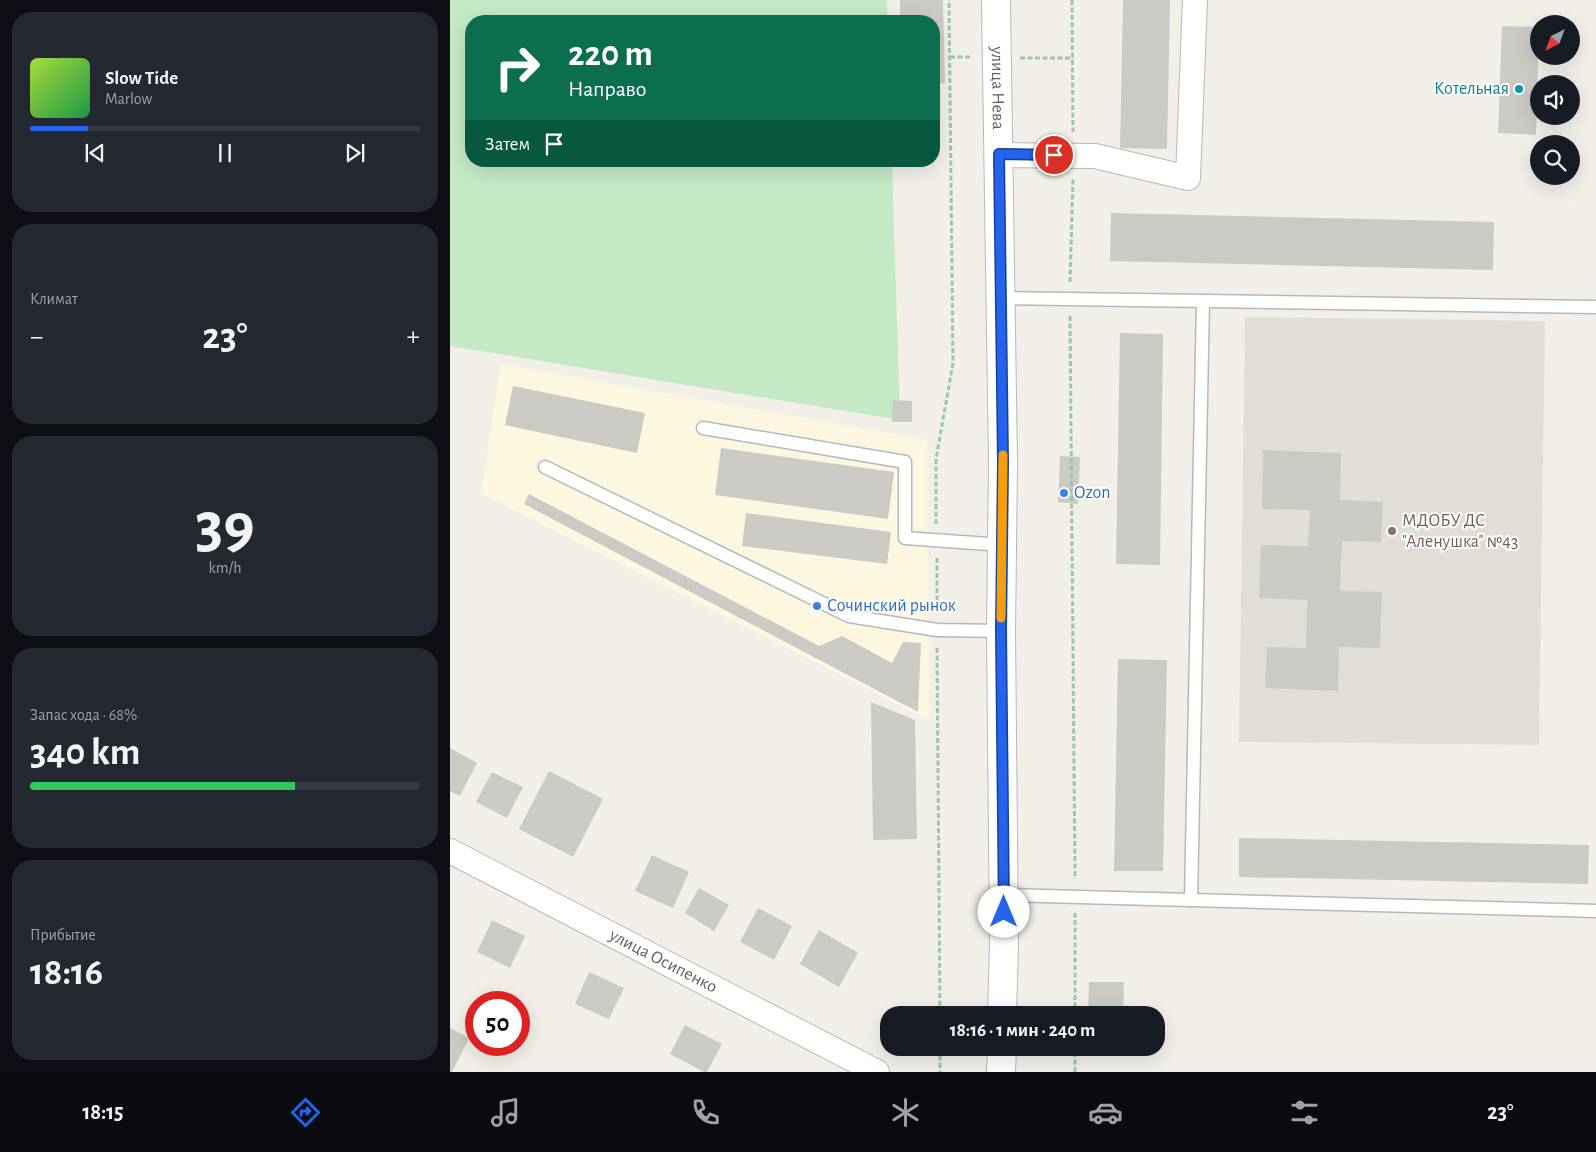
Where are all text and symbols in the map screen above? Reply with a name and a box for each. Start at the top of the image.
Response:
north arrow [1530,15,1580,65]
map controls [1530,15,1580,185]
icon: right [485,35,550,100]
text: 220 m [568,37,653,72]
street label: улица Нева [988,45,1007,130]
text: Slow Tide [105,69,178,88]
button: sound [1530,75,1580,125]
text: Направо [568,78,646,100]
place label: Котельная [1434,80,1509,98]
marker: Котельная [1513,83,1525,95]
text: Marlow [105,91,152,107]
icon: arrive [540,130,568,158]
pin [1033,134,1075,176]
text: Затем [485,135,530,154]
button: search [1530,135,1580,185]
icon: previous [81,139,109,167]
icon: pause [211,139,239,167]
icon: next [341,139,369,167]
icon: arrive [1040,141,1068,169]
text: Климат [30,291,78,307]
text: 23° [202,318,248,356]
text: − [30,323,43,351]
text: + [407,323,420,351]
place label: Ozon [1074,484,1111,502]
marker: Ozon [1058,487,1070,499]
text: 39 [195,494,255,559]
place label: МДОБУ ДС "Аленушка" №43 [1402,512,1518,551]
marker: МДОБУ ДС "Аленушка" №43 [1386,525,1398,537]
text: km/h [208,560,242,576]
place label: Сочинский рынок [827,597,957,615]
marker: Сочинский рынок [811,600,823,612]
text: Запас хода · 68% [30,707,137,723]
text: 340 km [30,734,141,772]
position arrow [977,885,1029,937]
street label: улица Осипенко [606,926,720,997]
text: Прибытие [30,927,96,943]
text: 18:16 [30,954,103,992]
speed limit sign: 50 [465,991,530,1056]
text: 18:16 · 1 мин · 240 m [950,1021,1095,1040]
icon: directions [288,1095,323,1130]
icon: music [488,1095,523,1130]
icon: phone [688,1095,723,1130]
icon: climate [888,1095,923,1130]
icon: car [1088,1095,1123,1130]
icon: filters [1287,1095,1322,1130]
text: 18:15 [82,1101,124,1123]
text: 23° [1487,1101,1514,1123]

